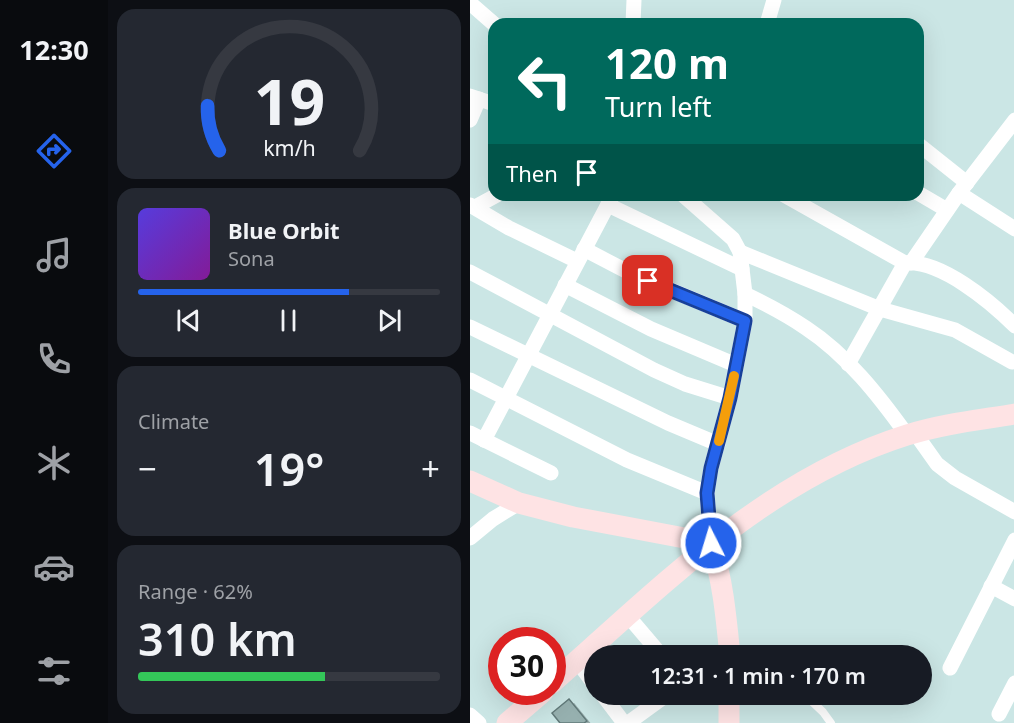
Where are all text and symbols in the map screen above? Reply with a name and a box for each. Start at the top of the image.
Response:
text: 12:30 [19,31,89,68]
text: 120 m [605,34,729,91]
icon: left [506,42,584,120]
text: 19 [253,58,325,143]
text: Turn left [605,88,711,125]
icon: directions [33,130,75,172]
text: km/h [263,133,315,162]
icon: arrive [570,156,603,189]
text: Then [506,158,558,188]
text: Blue Orbit [228,215,340,245]
icon: music [33,234,75,276]
text: Sona [228,245,275,272]
pin [622,255,673,306]
icon: arrive [631,264,664,297]
icon: previous [172,304,205,337]
icon: pause [272,304,305,337]
icon: next [373,304,406,337]
icon: phone [33,338,75,380]
text: Climate [138,408,209,435]
text: 19° [254,438,324,499]
icon: climate [33,442,75,484]
text: − [138,446,157,491]
text: + [421,446,440,491]
position arrow [679,511,743,575]
icon: car [33,546,75,588]
text: Range · 62% [138,578,253,605]
text: 310 km [138,608,297,669]
speed limit sign: 30 [488,627,566,705]
icon: filters [33,650,75,692]
text: 12:31 · 1 min · 170 m [650,660,866,690]

